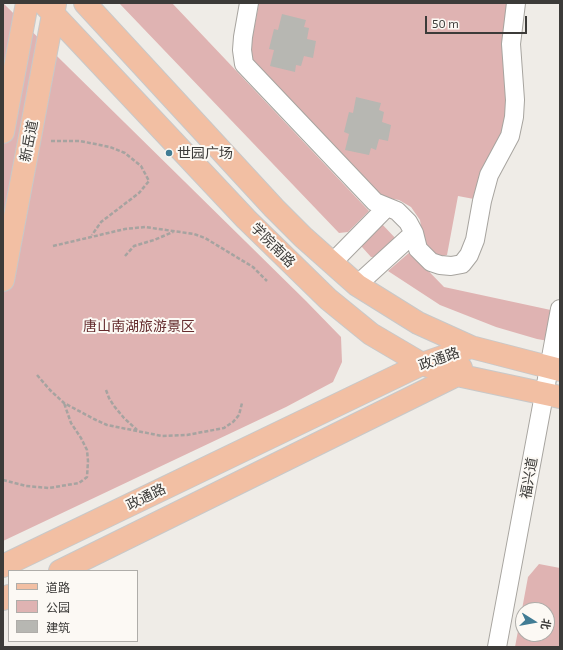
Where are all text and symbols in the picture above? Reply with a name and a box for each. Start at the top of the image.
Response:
scale bar [427,8,529,34]
text: 50 m [432,16,459,30]
street label: 新岳道 [17,119,41,163]
place label: 世园广场 [177,145,233,161]
marker: 世园广场 [164,148,174,158]
street label: 学院南路 [247,219,299,271]
park label: 唐山南湖旅游景区 [83,318,195,334]
street label: 政通路 [416,344,462,374]
street label: 福兴道 [517,456,541,500]
street label: 政通路 [123,480,169,514]
legend [8,570,138,642]
text: 道路 [46,580,70,594]
text: 公园 [46,600,70,614]
north arrow [515,602,555,642]
text: 北 [539,618,554,631]
text: 建筑 [46,620,70,634]

